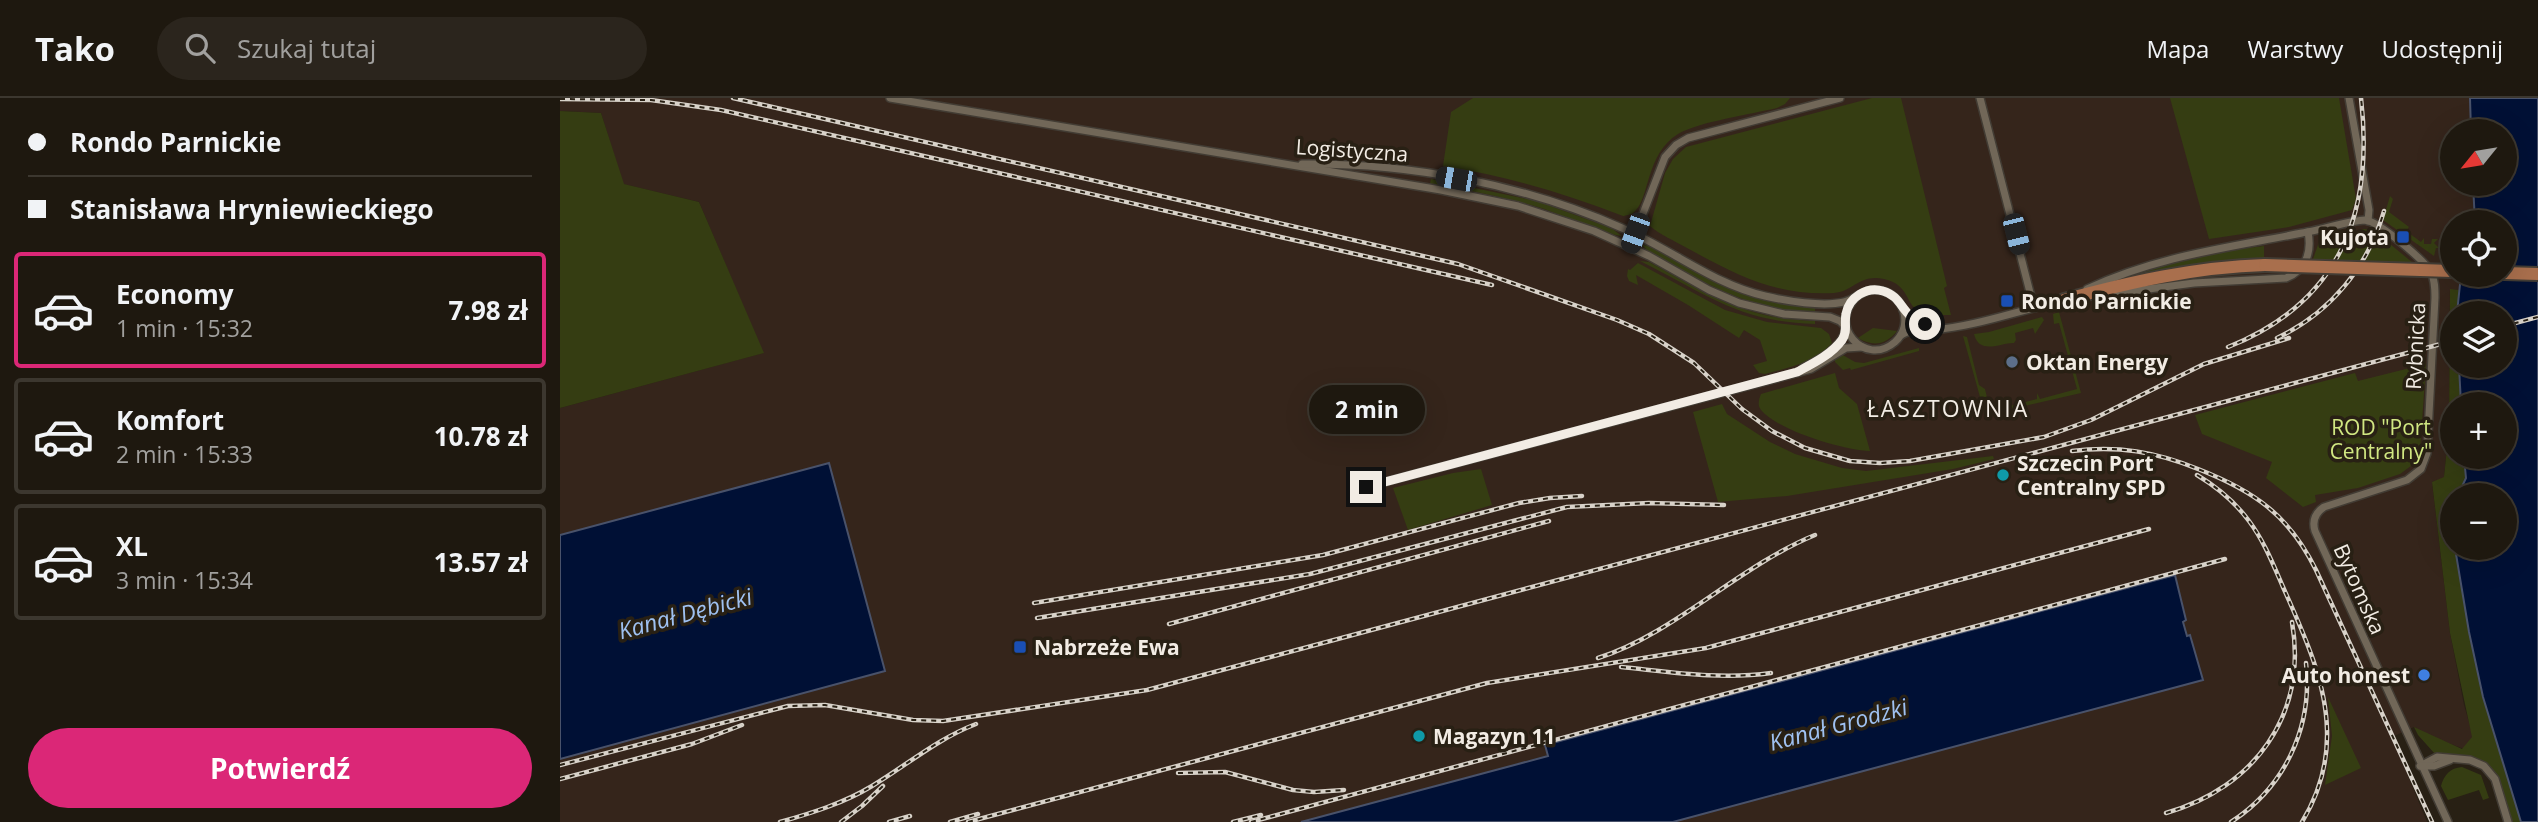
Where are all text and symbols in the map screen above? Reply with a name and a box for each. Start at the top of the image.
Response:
search box [157,17,647,80]
text: Tako [35,26,115,71]
icon: search [181,29,219,67]
text: Szukaj tutaj [237,30,376,66]
text: Mapa [2147,32,2209,65]
text: Warstwy [2247,32,2343,65]
text: Udostępnij [2381,32,2503,65]
north arrow [2440,119,2516,196]
map controls [2440,119,2517,560]
text: Rondo Parnickie [70,124,281,160]
street label: Logistyczna [1295,132,1409,168]
car [1434,165,1479,193]
text: Stanisława Hryniewieckiego [70,191,434,227]
car [1618,210,1653,256]
button: locate [2440,210,2517,287]
car [2001,211,2032,257]
place label: Kujota [2320,223,2389,251]
marker: Kujota [2395,229,2411,245]
text: Economy [116,276,234,312]
icon: car [32,279,95,342]
place label: Rondo Parnickie [2021,287,2192,315]
text: 7.98 zł [449,292,528,328]
marker: Rondo Parnickie [1999,293,2015,309]
button: layers [2440,301,2517,378]
street label: Rybnicka [2399,302,2431,390]
route start [1909,308,1941,340]
text: 1 min · 15:32 [116,312,253,344]
place label: Oktan Energy [2026,348,2168,376]
marker: Oktan Energy [2004,354,2020,370]
callout: 2 min [1308,386,1424,434]
district label: ŁASZTOWNIA [1867,392,2029,424]
button: + [2440,392,2517,469]
text: 2 min [1335,393,1399,425]
text: Komfort [116,402,224,438]
icon: car [32,405,95,468]
park label: ROD "Port Centralny" [2330,413,2432,465]
text: 10.78 zł [434,418,528,454]
text: 2 min · 15:33 [116,438,253,470]
place label: Szczecin Port Centralny SPD [2017,449,2166,501]
marker: Szczecin Port Centralny SPD [1995,467,2011,483]
route end [1350,471,1382,503]
button: − [2440,483,2517,560]
text: XL [116,528,148,564]
icon: car [32,531,95,594]
street label: Bytomska [2328,539,2392,639]
text: 13.57 zł [434,544,528,580]
text: 3 min · 15:34 [116,564,253,596]
water label: Kanał Dębicki [615,579,757,646]
place label: Nabrzeże Ewa [1034,633,1180,661]
marker: Nabrzeże Ewa [1012,639,1028,655]
place label: Auto honest [2282,661,2410,689]
marker: Auto honest [2416,667,2432,683]
water label: Kanał Grodzki [1765,690,1912,758]
place label: Magazyn 11 [1433,722,1556,750]
button: Potwierdź [28,728,532,808]
marker: Magazyn 11 [1411,728,1427,744]

